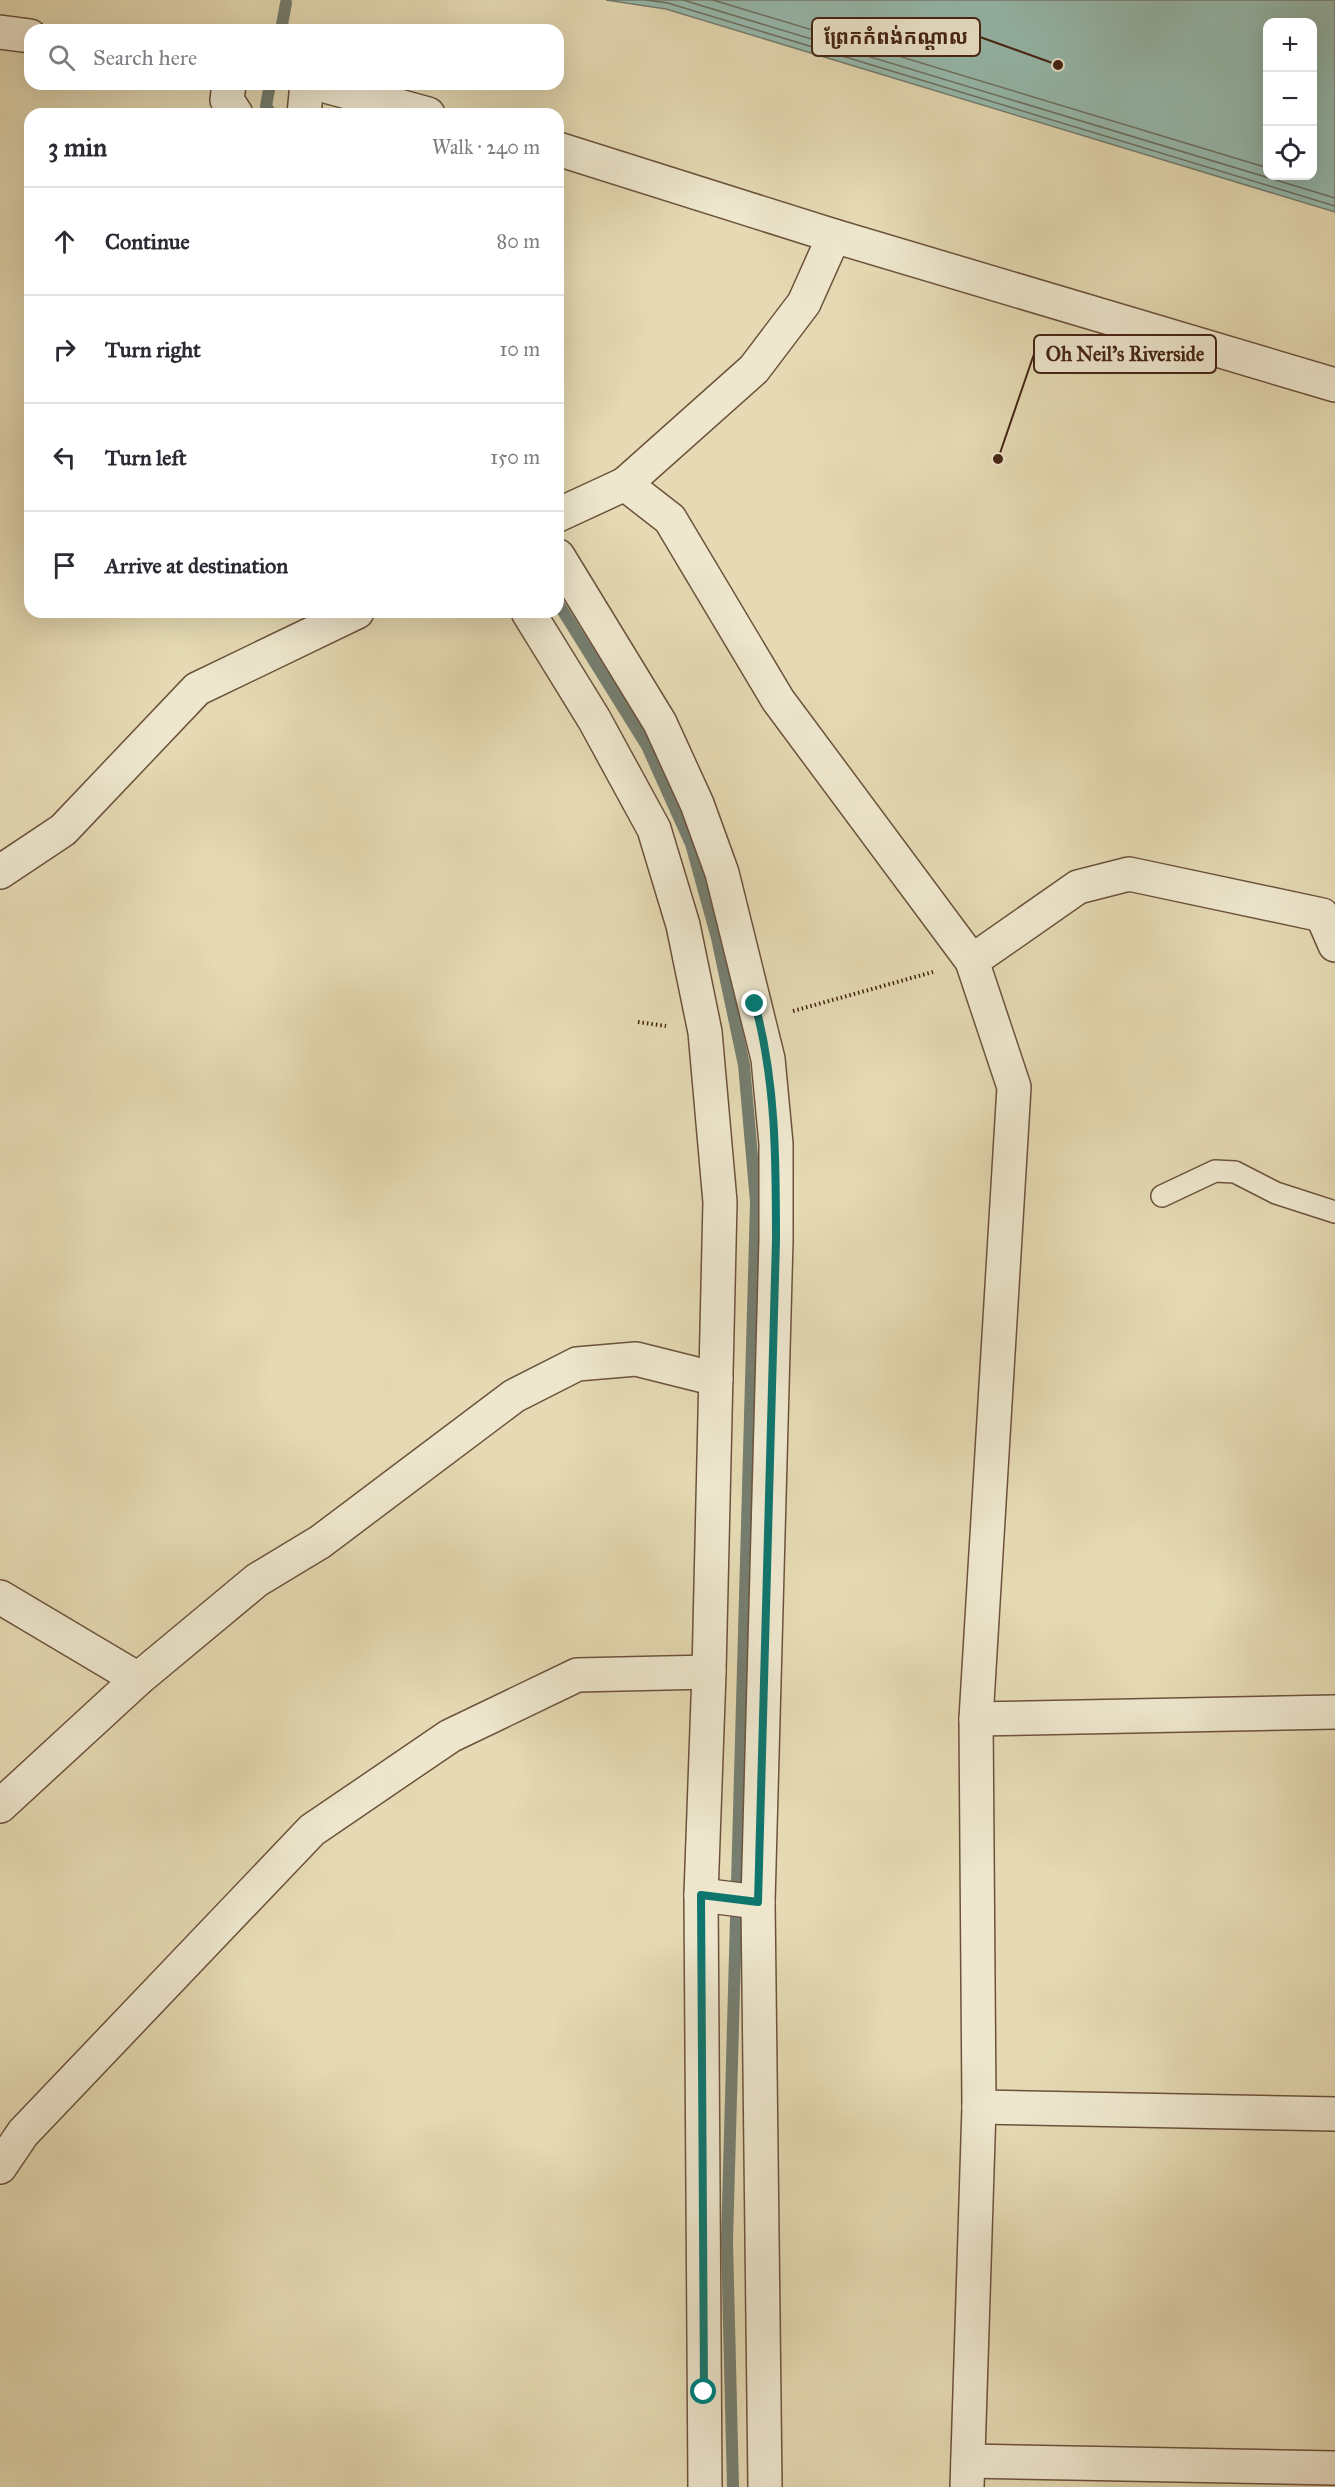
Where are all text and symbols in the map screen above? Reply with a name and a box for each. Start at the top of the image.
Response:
callout: ព្រែកកំពង់កណ្តាល [812,18,980,56]
map controls [1263,18,1317,180]
button: + [1263,18,1317,72]
search box [24,24,564,90]
text: ព្រែកកំពង់កណ្តាល [824,25,968,50]
icon: search [45,41,78,74]
text: Search here [93,44,197,71]
button: − [1263,72,1317,126]
button: locate [1263,126,1317,180]
text: 3 min [48,131,107,163]
text: Walk · 240 m [432,135,540,159]
icon: ahead [48,225,81,258]
text: Continue [105,228,190,255]
text: 80 m [497,229,540,253]
icon: right [48,333,81,366]
callout: Oh Neil's Riverside [1034,335,1216,373]
text: Turn right [105,336,201,363]
text: 10 m [499,337,540,361]
text: Oh Neil's Riverside [1046,342,1205,366]
icon: left [48,441,81,474]
text: Turn left [105,444,187,471]
text: 150 m [490,445,540,469]
icon: arrive [48,549,81,582]
text: Arrive at destination [105,552,288,579]
route end [741,990,767,1016]
route start [690,2378,716,2404]

